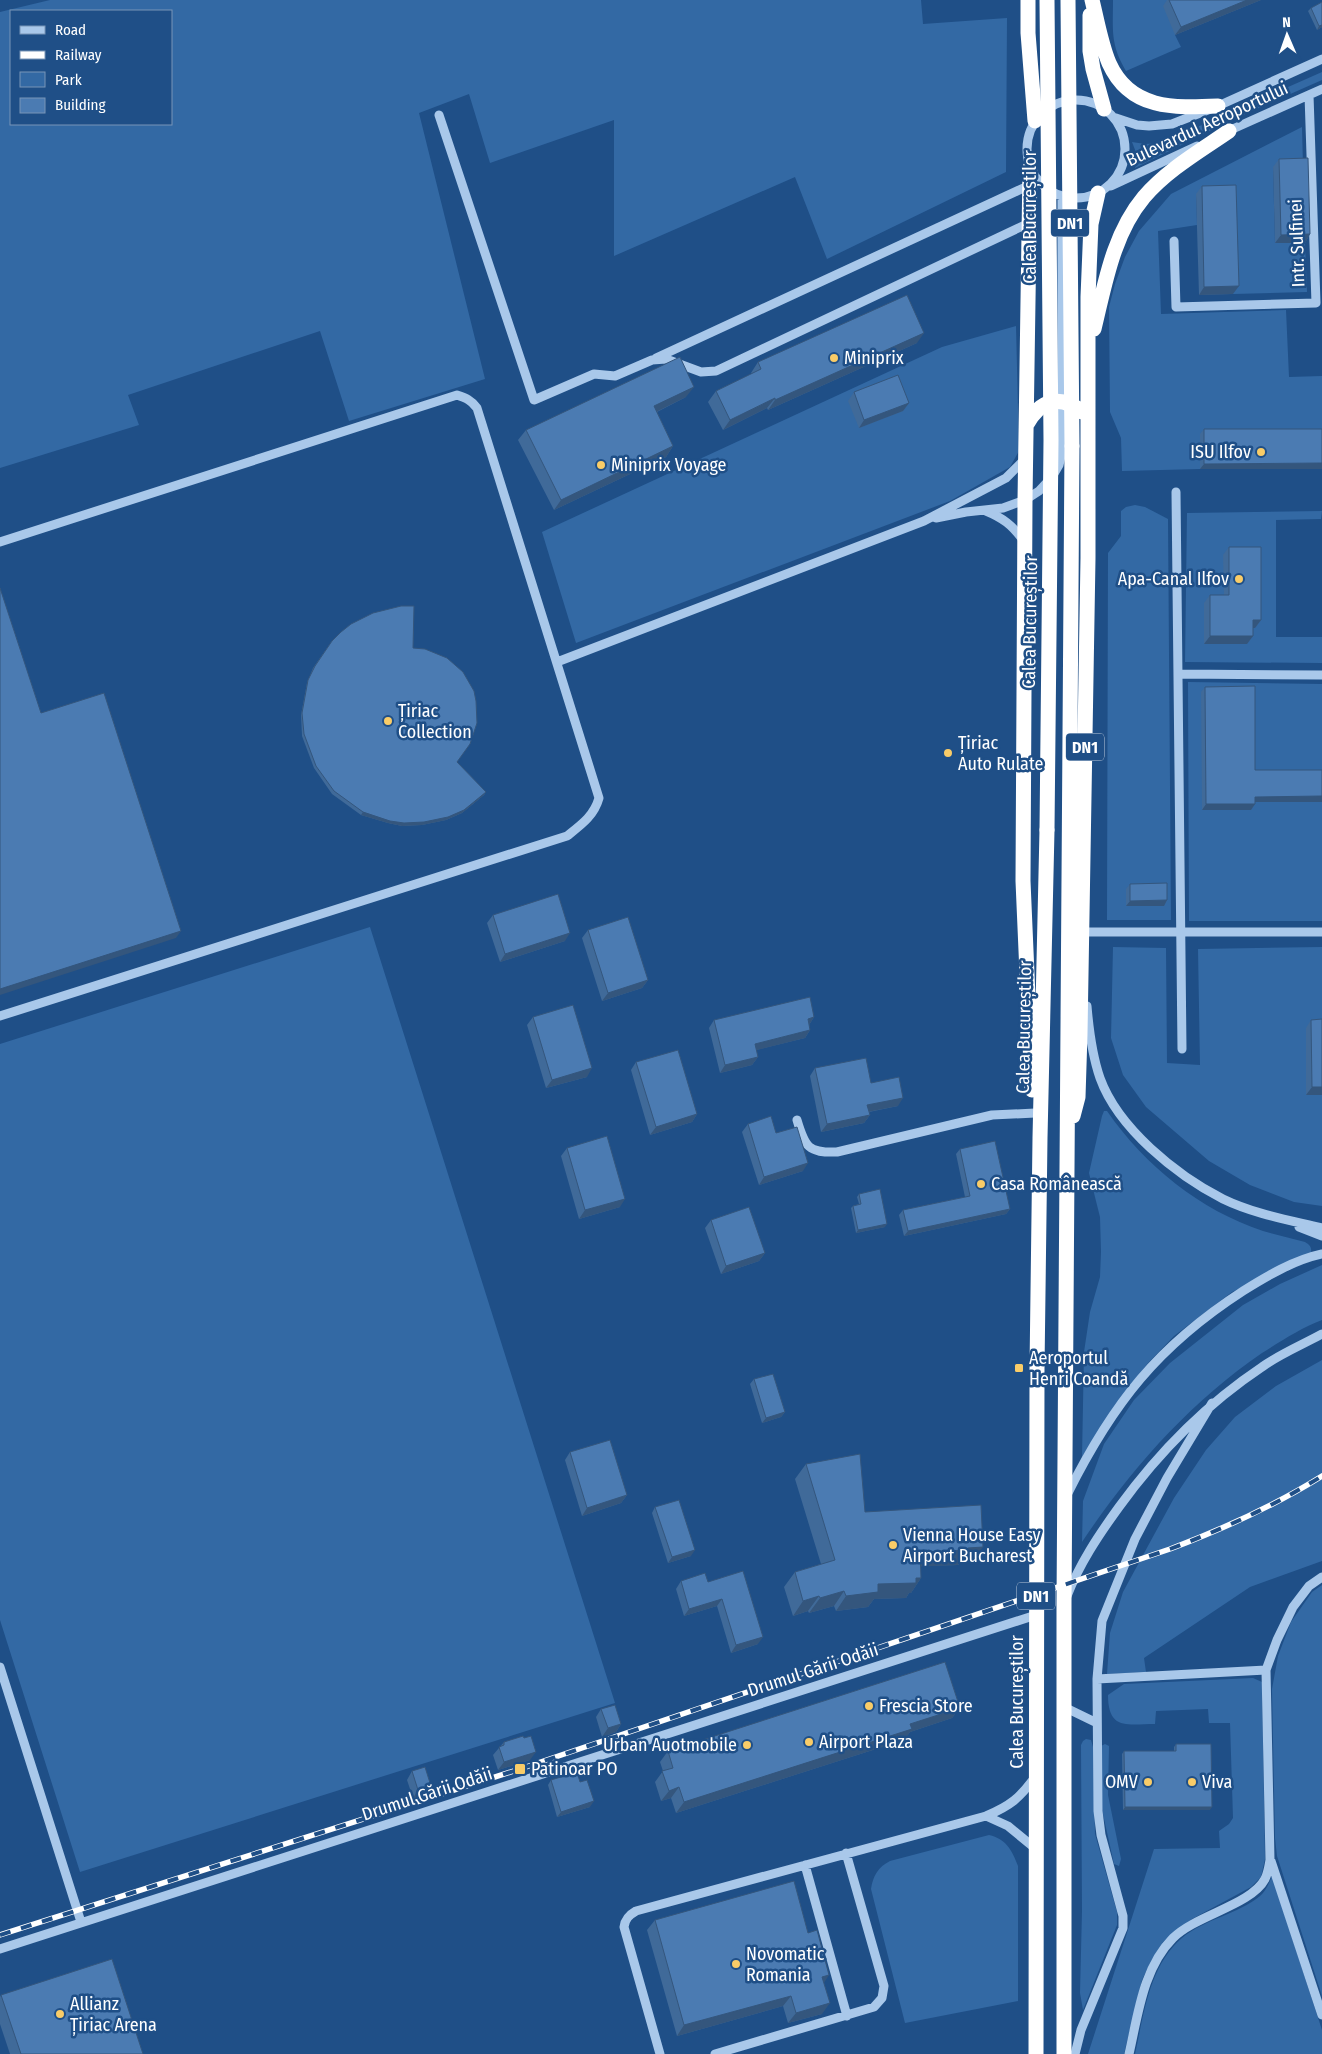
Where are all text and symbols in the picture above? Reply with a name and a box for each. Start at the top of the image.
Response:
legend [10,10,172,125]
north arrow [1262,10,1312,60]
text: N [1282,14,1291,31]
text: Road [55,21,86,39]
text: Railway [55,46,102,64]
text: Park [55,71,82,89]
street label: Bulevardul Aeroportului [1123,77,1291,171]
text: Building [55,96,106,114]
street label: Calea Bucureștilor [1019,150,1041,284]
street label: Intr. Sulfinei [1284,198,1310,288]
road number: DN1 [1051,210,1089,237]
place label: Miniprix [844,347,904,369]
marker: Miniprix [828,352,840,364]
place label: ISU Ilfov [1190,441,1251,463]
marker: ISU Ilfov [1255,446,1267,458]
place label: Miniprix Voyage [611,454,727,476]
marker: Miniprix Voyage [595,459,607,471]
street label: Calea Bucureștilor [1018,554,1042,689]
place label: Apa-Canal Ilfov [1118,568,1229,590]
marker: Apa-Canal Ilfov [1233,573,1245,585]
place label: Țiriac Collection [398,700,472,743]
marker: Țiriac Collection [382,715,394,727]
place label: Țiriac Auto Rulate [958,732,1044,775]
road number: DN1 [1066,734,1104,760]
marker: Țiriac Auto Rulate [942,747,954,759]
street label: Calea Bucureștilor [1012,959,1036,1094]
place label: Casa Românească [991,1173,1122,1195]
marker: Casa Românească [975,1178,987,1190]
place label: Aeroportul Henri Coandă [1029,1347,1128,1390]
marker: Aeroportul Henri Coandă [1013,1362,1025,1374]
place label: Vienna House Easy Airport Bucharest [903,1524,1041,1567]
marker: Vienna House Easy Airport Bucharest [887,1539,899,1551]
road number: DN1 [1017,1582,1055,1610]
street label: Calea Bucureștilor [1006,1635,1028,1769]
street label: Drumul Gării Odăii [745,1639,881,1701]
place label: Frescia Store [879,1695,973,1717]
marker: Frescia Store [863,1700,875,1712]
place label: Airport Plaza [819,1731,913,1753]
place label: Urban Auotmobile [603,1734,737,1756]
marker: Airport Plaza [803,1736,815,1748]
marker: Urban Auotmobile [741,1739,753,1751]
place label: Patinoar PO [531,1758,618,1780]
marker: Patinoar PO [513,1762,527,1776]
street label: Drumul Gării Odăii [359,1763,495,1825]
place label: OMV [1105,1771,1139,1793]
place label: Viva [1202,1771,1232,1793]
marker: OMV [1142,1776,1154,1788]
marker: Viva [1186,1776,1198,1788]
place label: Novomatic Romania [746,1943,825,1986]
marker: Novomatic Romania [730,1958,742,1970]
place label: Allianz Țiriac Arena [70,1993,157,2036]
marker: Allianz Țiriac Arena [54,2008,66,2020]

